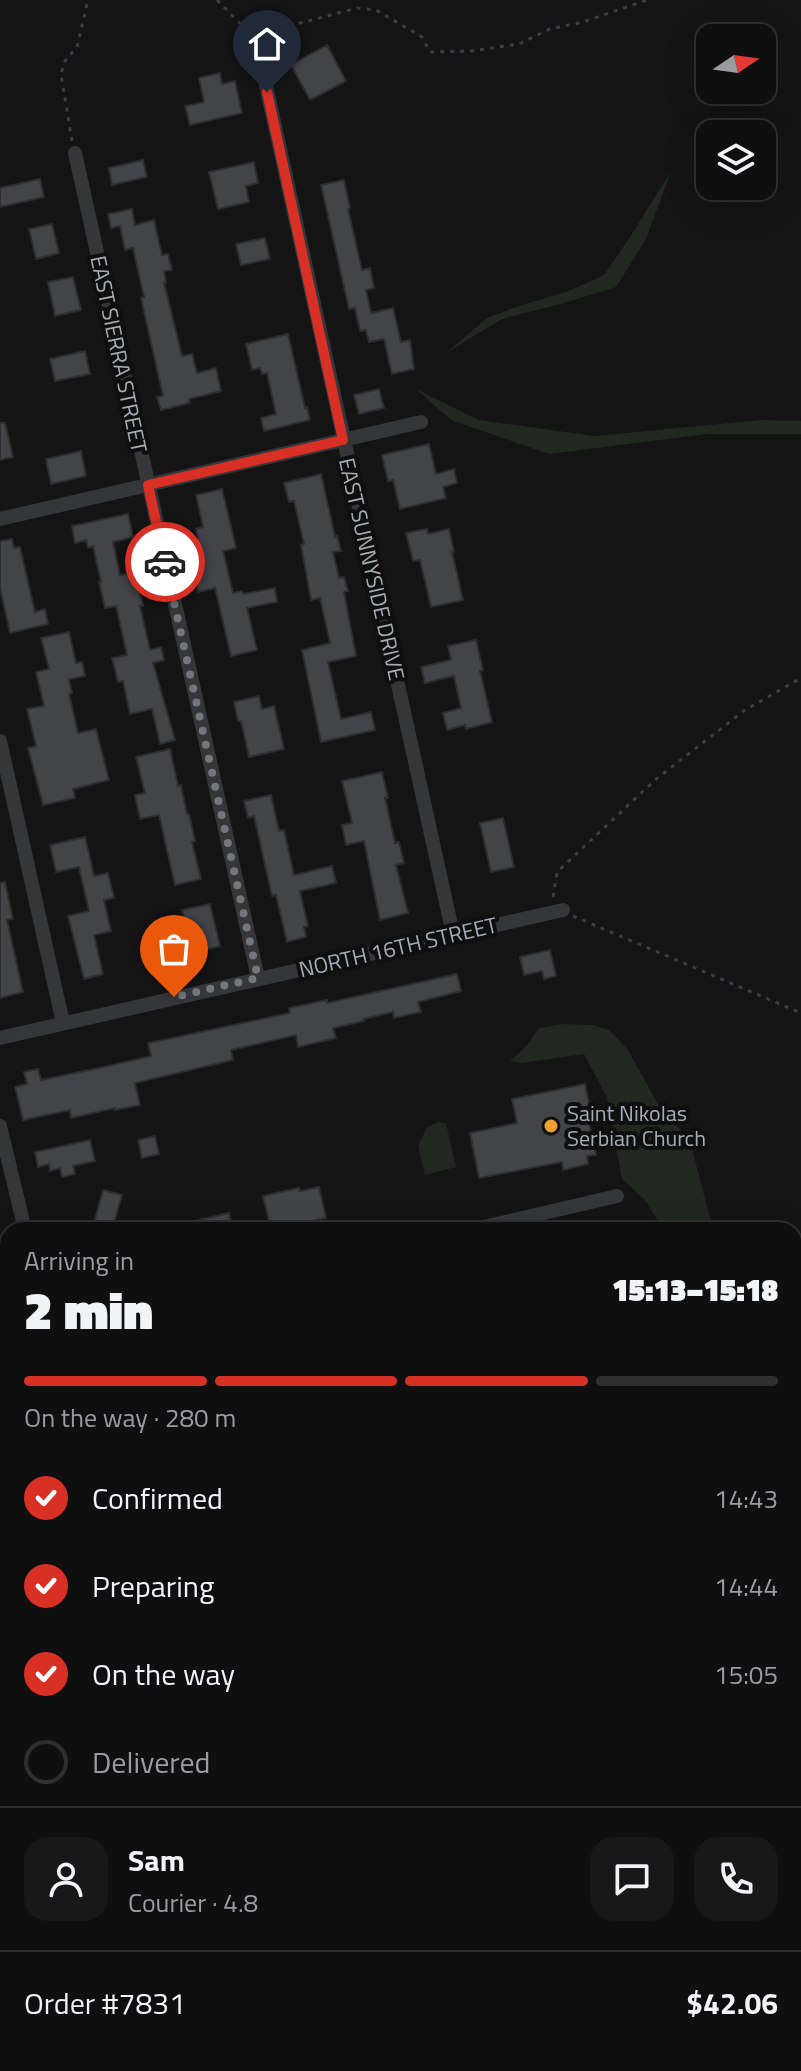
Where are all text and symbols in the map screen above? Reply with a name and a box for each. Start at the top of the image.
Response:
pin [233,10,301,92]
icon: home [245,22,289,66]
north arrow [696,24,776,104]
map controls [696,24,776,200]
button: layers [696,120,776,200]
street label: EAST SIERRA STREET [81,252,157,456]
street label: EAST SUNNYSIDE DRIVE [330,454,414,684]
courier [125,522,205,602]
icon: car [143,540,187,584]
street label: NORTH 16TH STREET [295,908,501,986]
pin [140,915,208,997]
icon: bag [152,927,196,971]
place label: Saint Nikolas Serbian Church [567,1096,706,1155]
marker: Saint Nikolas Serbian Church [542,1117,560,1135]
text: Arriving in [24,1241,134,1280]
text: 15:13–15:18 [612,1267,778,1313]
text: 2 min [24,1270,153,1349]
text: On the way · 280 m [24,1398,236,1437]
text: Confirmed [92,1475,223,1521]
icon: check [24,1476,68,1520]
text: 14:43 [714,1479,778,1518]
text: Preparing [92,1563,214,1609]
icon: check [24,1564,68,1608]
text: 14:44 [714,1567,778,1606]
text: On the way [92,1651,235,1697]
icon: check [24,1652,68,1696]
text: 15:05 [714,1655,778,1694]
text: Delivered [92,1739,210,1785]
button: person [24,1837,108,1921]
text: Sam [128,1837,185,1883]
button: chat [590,1837,674,1921]
button: phone [694,1837,778,1921]
text: Courier · 4.8 [128,1883,258,1922]
text: Order #7831 [24,1980,186,2026]
text: $42.06 [686,1980,778,2026]

